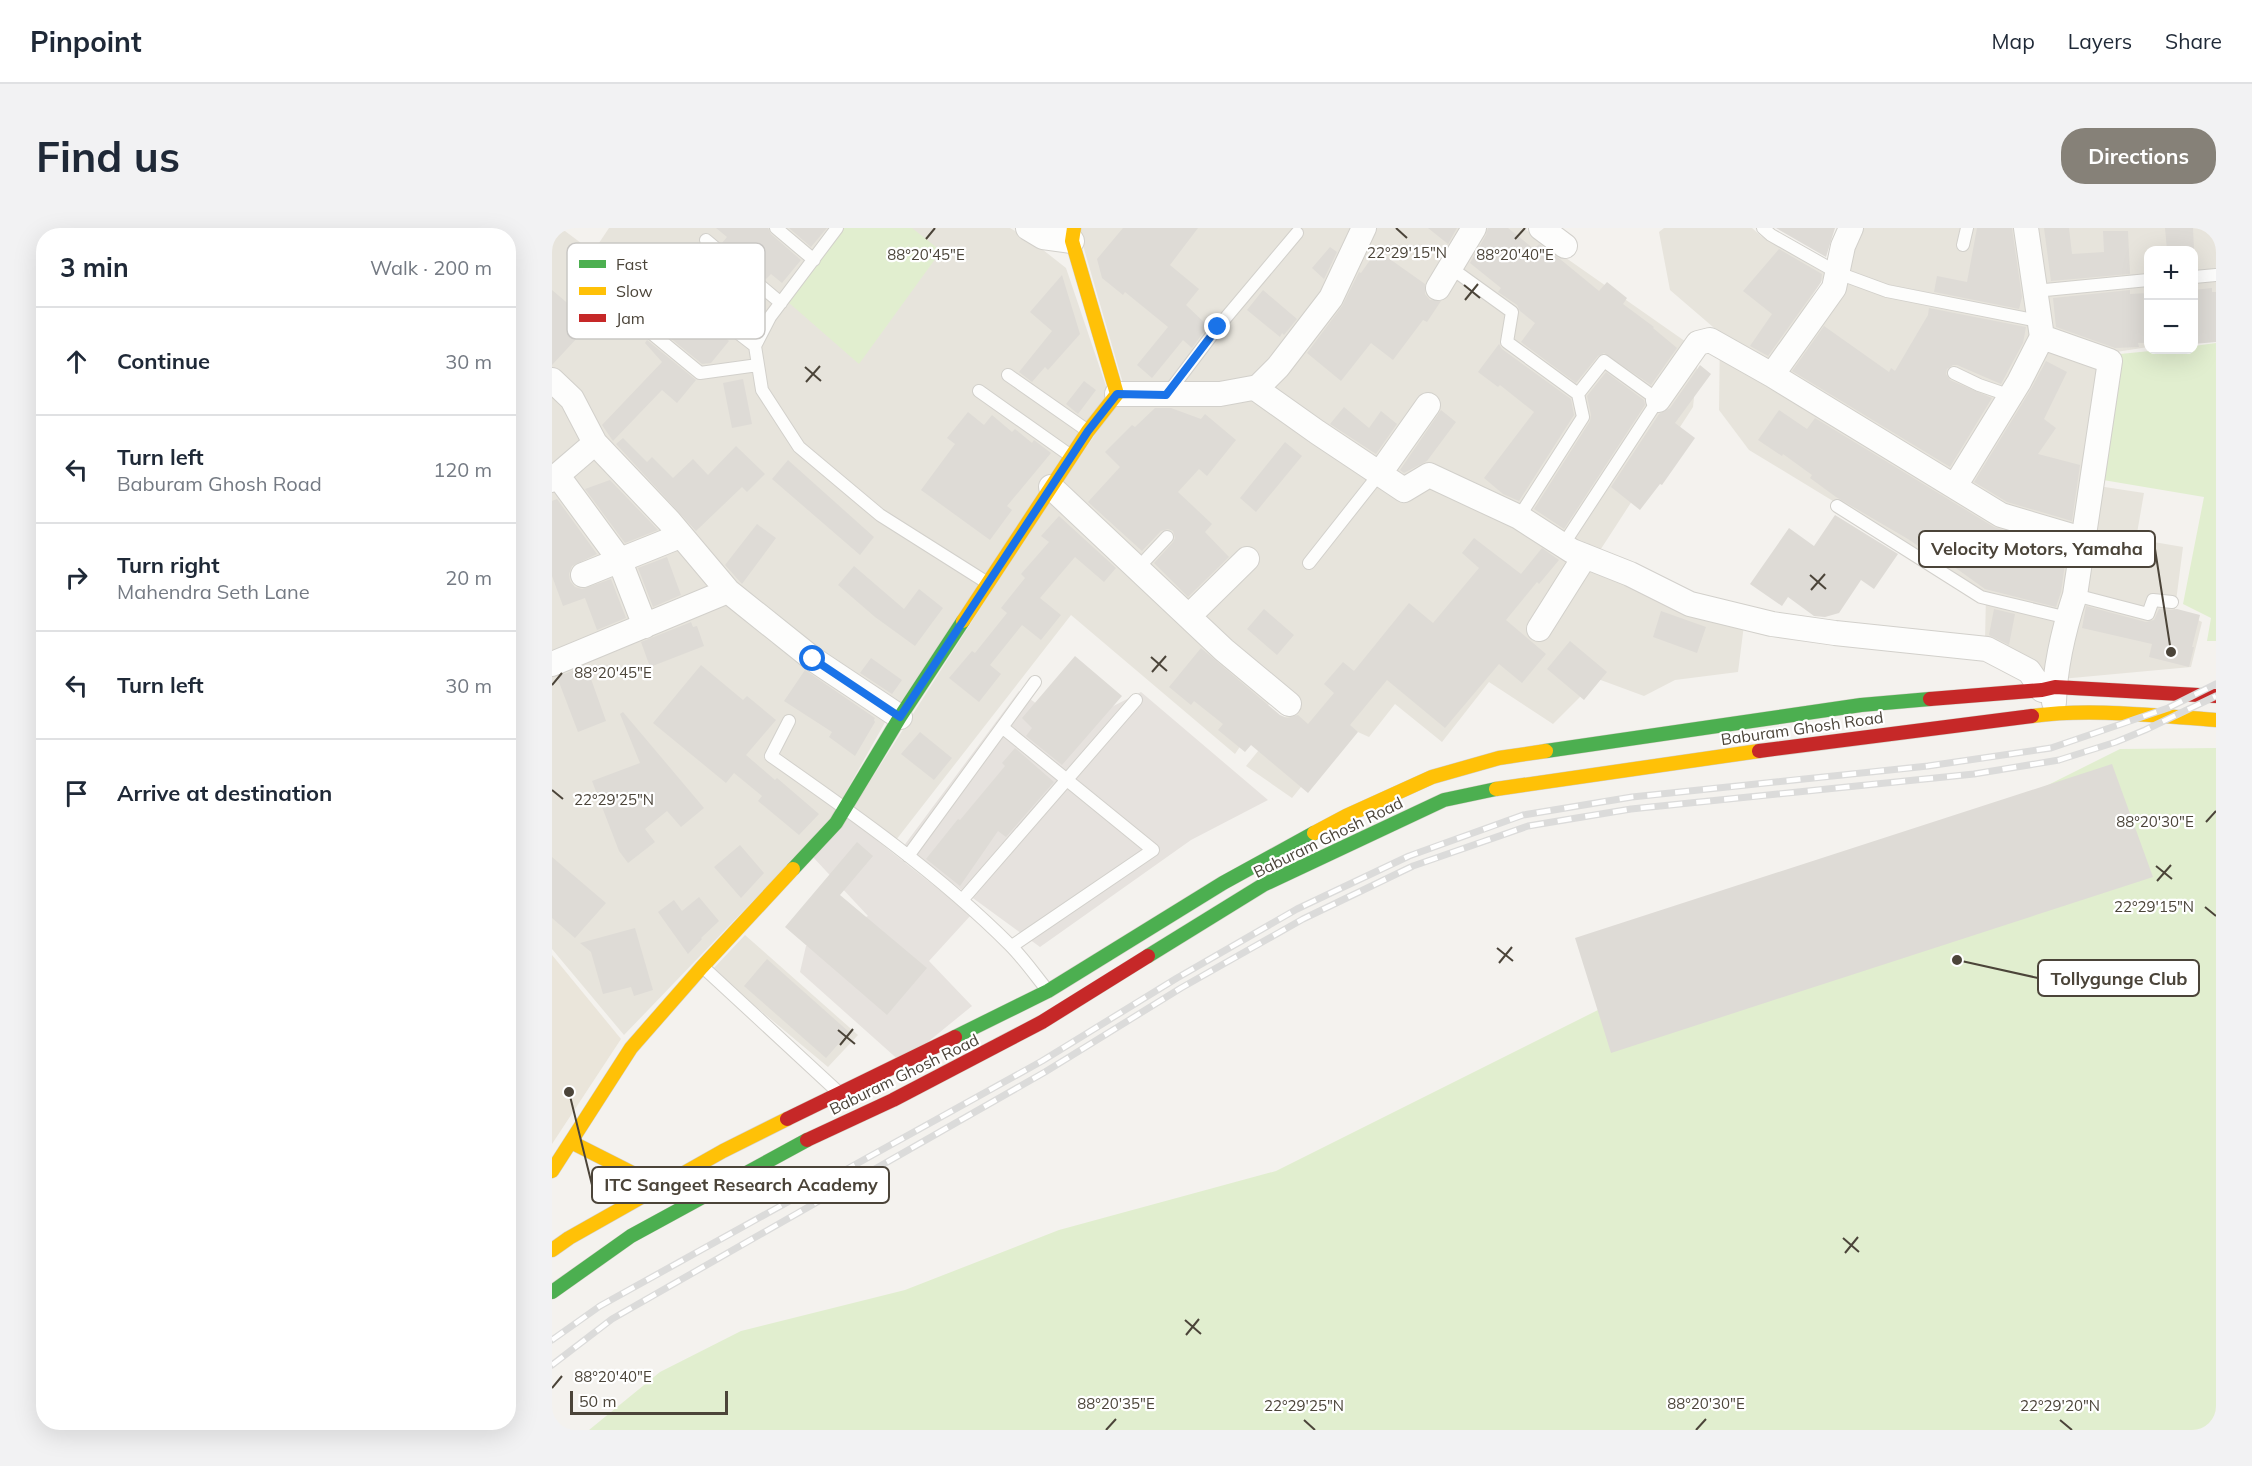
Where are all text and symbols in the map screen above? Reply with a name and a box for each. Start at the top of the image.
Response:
text: Pinpoint [30,24,142,59]
text: Map [1992,28,2035,54]
text: Layers [2068,28,2132,54]
text: Share [2165,28,2222,54]
button: Directions [2061,128,2216,184]
text: Find us [36,130,180,183]
legend [567,243,765,339]
text: 22°29'15"N [1367,243,1447,262]
text: 88°20'45"E [887,245,965,264]
text: 88°20'40"E [1476,245,1554,264]
map controls [2144,246,2198,354]
button: + [2144,246,2198,300]
text: 3 min [60,251,129,284]
text: Fast [616,254,648,274]
text: Walk · 200 m [370,255,492,280]
text: Slow [616,281,653,301]
button: − [2144,300,2198,354]
text: Jam [616,308,645,328]
route end [1204,313,1230,339]
icon: ahead [60,345,93,378]
text: Continue [117,347,210,375]
text: 30 m [445,349,492,374]
text: Turn left [117,443,204,471]
icon: left [60,453,93,486]
text: 120 m [433,457,492,482]
text: Baburam Ghosh Road [117,471,322,496]
callout: Velocity Motors, Yamaha [1919,531,2155,567]
text: Velocity Motors, Yamaha [1930,537,2143,560]
text: Turn right [117,551,220,579]
icon: right [60,561,93,594]
text: 20 m [445,565,492,590]
text: Mahendra Seth Lane [117,579,310,604]
route start [799,645,825,671]
text: 88°20'45"E [574,663,652,682]
icon: left [60,669,93,702]
text: Turn left [117,671,204,699]
text: 30 m [445,673,492,698]
street label: Baburam Ghosh Road [1720,707,1884,749]
icon: arrive [60,777,93,810]
text: Arrive at destination [117,779,332,807]
text: 22°29'25"N [574,790,654,809]
street label: Baburam Ghosh Road [1250,792,1406,882]
text: 88°20'30"E [2116,812,2194,831]
text: 22°29'15"N [2114,897,2194,916]
callout: Tollygunge Club [2038,960,2199,996]
text: Tollygunge Club [2050,967,2188,990]
street label: Baburam Ghosh Road [826,1029,982,1119]
callout: ITC Sangeet Research Academy [592,1167,889,1203]
text: ITC Sangeet Research Academy [604,1173,878,1196]
text: 88°20'40"E [574,1367,652,1386]
scale bar [570,1388,728,1416]
text: 50 m [579,1391,616,1411]
text: 88°20'35"E [1077,1394,1155,1413]
text: 88°20'30"E [1667,1394,1745,1413]
text: 22°29'25"N [1264,1396,1344,1415]
text: 22°29'20"N [2020,1396,2100,1415]

